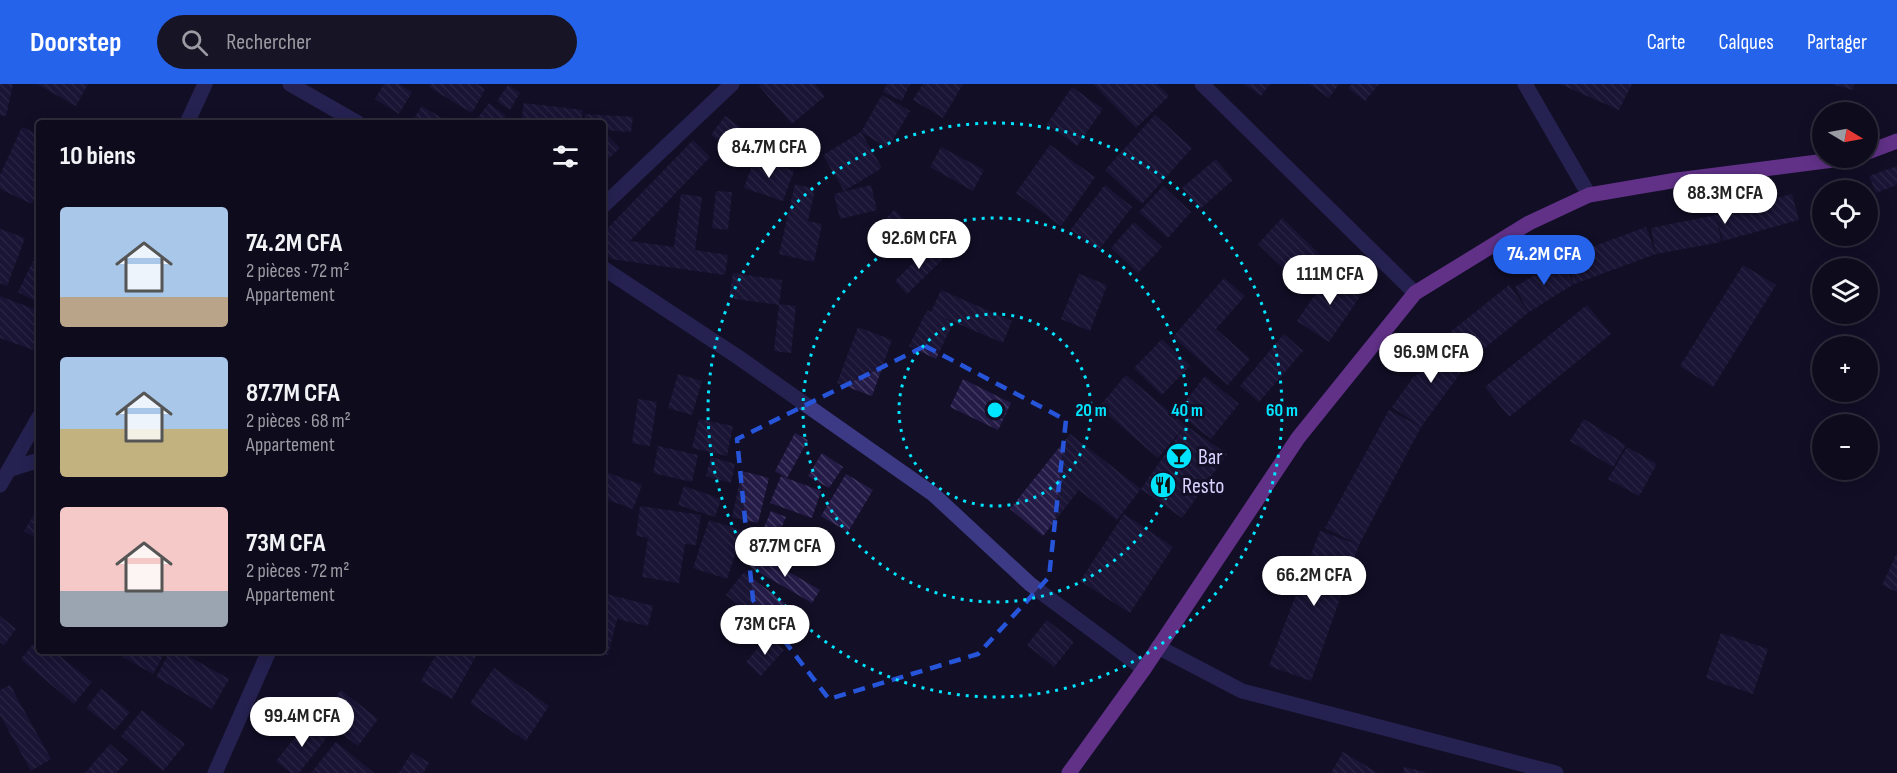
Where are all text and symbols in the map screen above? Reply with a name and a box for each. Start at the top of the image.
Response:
search box [157,15,577,69]
text: Doorstep [30,26,121,59]
icon: search [178,26,211,59]
text: Rechercher [226,29,311,56]
text: Carte [1647,30,1686,55]
text: Calques [1719,30,1774,55]
text: Partager [1807,30,1867,55]
north arrow [1812,102,1878,168]
map controls [1812,102,1878,480]
pin: 84.7M CFA [700,128,838,179]
text: 84.7M CFA [732,135,806,159]
icon: filters [549,140,582,173]
text: 10 biens [60,141,136,172]
pin: 88.3M CFA [1656,174,1794,225]
button: locate [1812,180,1878,246]
text: 88.3M CFA [1687,181,1763,205]
pin: 92.6M CFA [850,219,988,270]
text: 92.6M CFA [881,226,957,250]
text: 74.2M CFA [246,228,342,259]
icon: home [108,231,180,303]
pin: 74.2M CFA [1475,235,1613,286]
text: 74.2M CFA [1507,242,1581,266]
pin: 111M CFA [1268,255,1392,306]
button: layers [1812,258,1878,324]
text: 2 pièces · 72 m² [246,259,349,283]
text: 111M CFA [1297,262,1363,286]
text: Appartement [246,283,335,307]
pin: 96.9M CFA [1362,333,1500,384]
button: + [1812,336,1878,402]
text: 96.9M CFA [1393,340,1469,364]
text: 87.7M CFA [246,378,340,409]
icon: home [108,381,180,453]
centre of rings [985,400,1005,420]
text: 20 m [1075,400,1107,421]
text: 40 m [1171,400,1203,421]
text: 60 m [1266,400,1298,421]
text: 2 pièces · 68 m² [246,409,351,433]
button: − [1812,414,1878,480]
text: Appartement [246,433,335,457]
bar icon: Bar [1164,441,1194,471]
place label: Bar [1198,444,1223,471]
restaurant icon: Resto [1148,470,1178,500]
place label: Resto [1182,473,1224,500]
pin: 87.7M CFA [716,527,854,578]
text: 73M CFA [246,528,325,559]
icon: home [108,531,180,603]
text: 87.7M CFA [749,534,821,558]
pin: 66.2M CFA [1245,556,1383,607]
text: 2 pièces · 72 m² [246,559,349,583]
text: 66.2M CFA [1276,563,1352,587]
text: Appartement [246,583,335,607]
pin: 73M CFA [710,605,820,656]
text: 73M CFA [734,612,796,636]
pin: 99.4M CFA [233,697,371,748]
text: 99.4M CFA [264,704,340,728]

